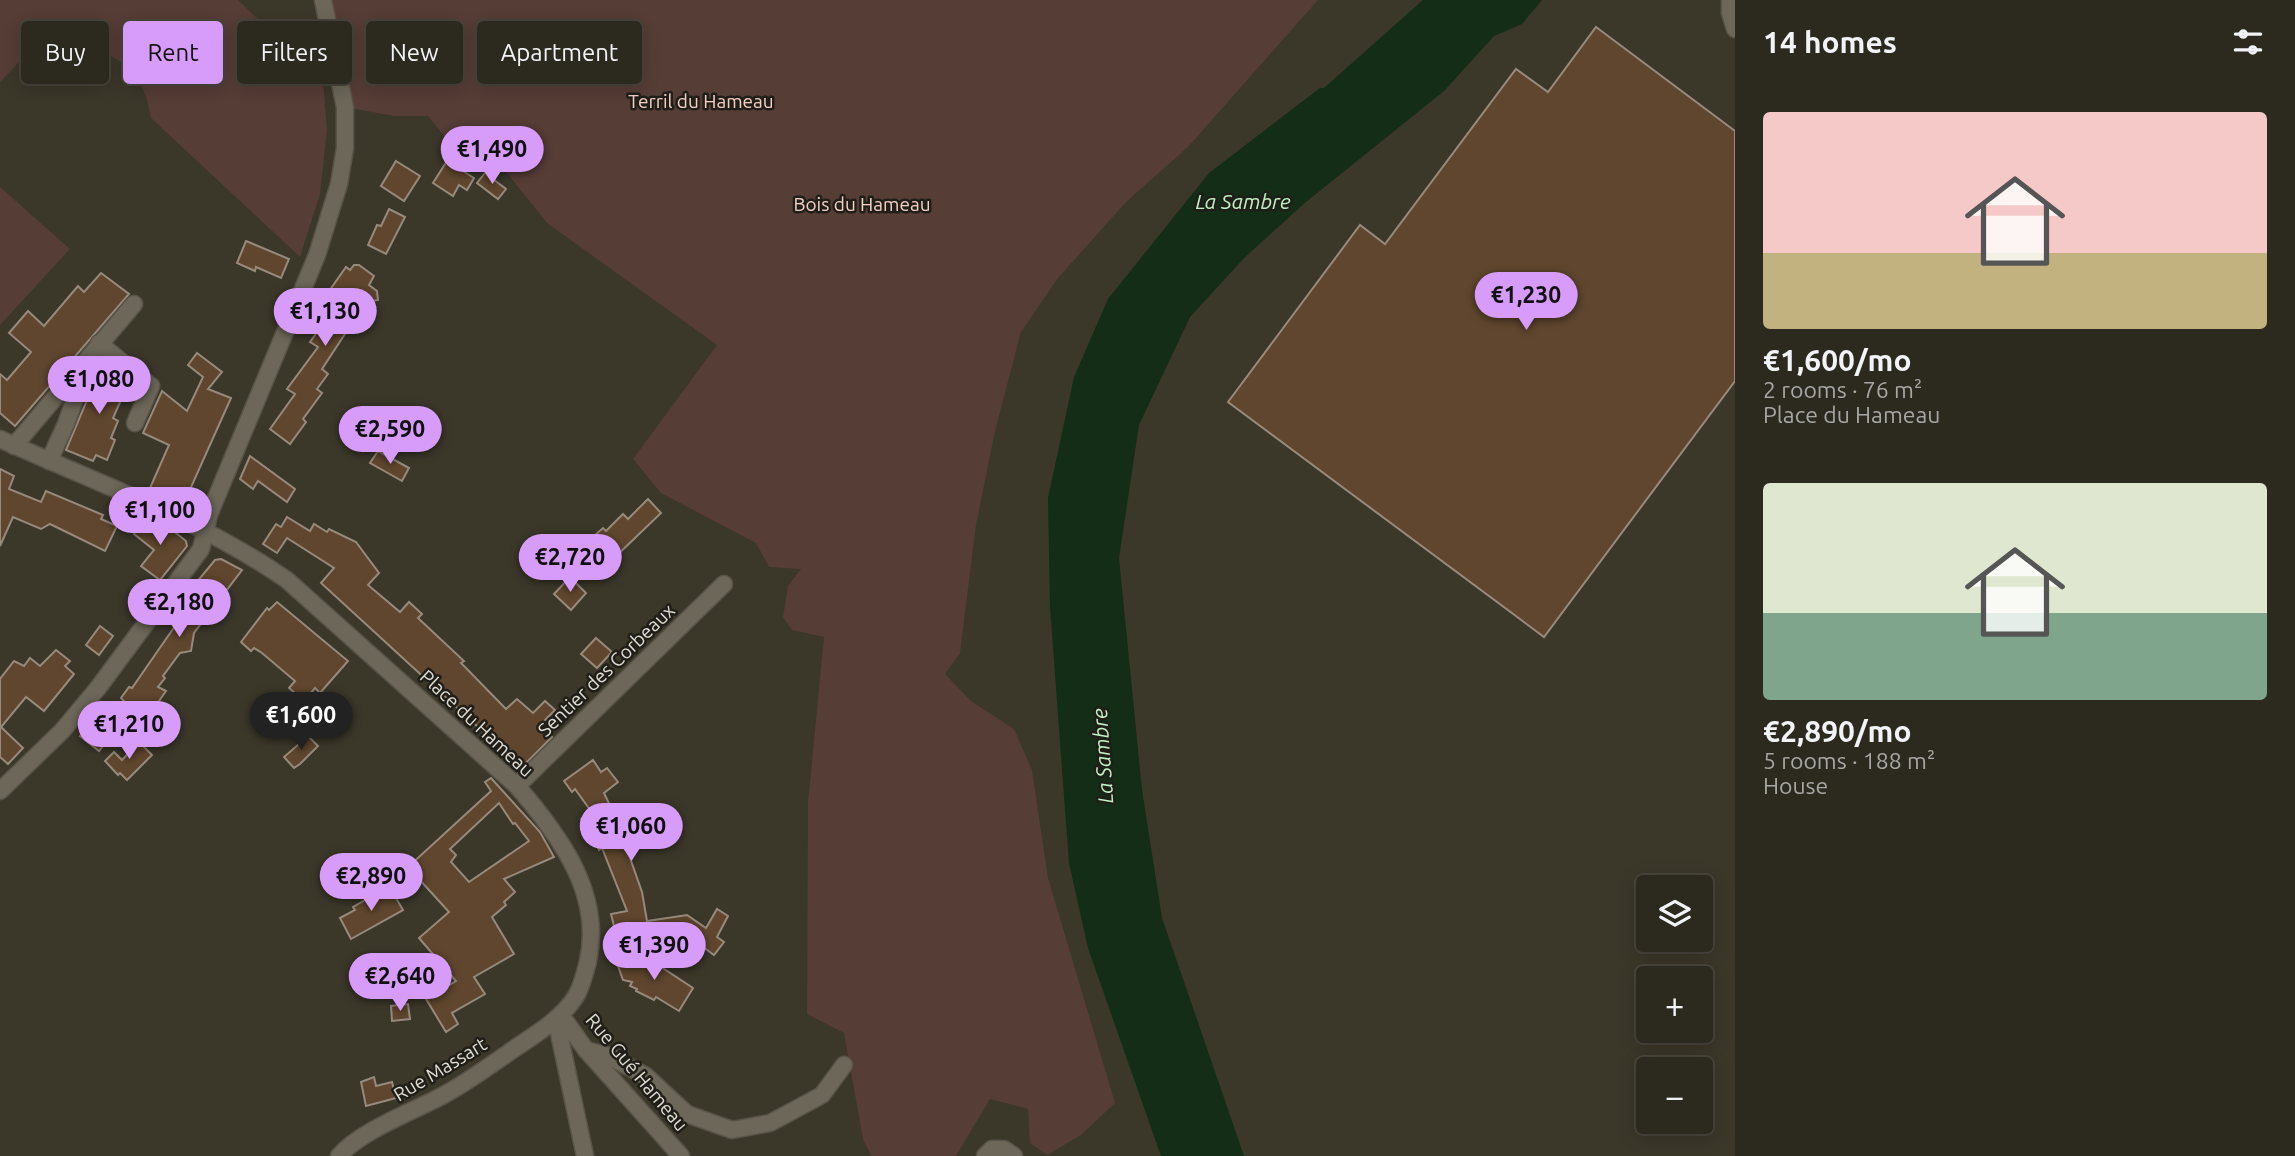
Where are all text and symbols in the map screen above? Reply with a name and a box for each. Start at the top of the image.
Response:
chip: Buy [21,21,109,84]
chip: Rent [123,21,223,84]
chip: Filters [237,21,352,84]
chip: New [366,21,463,84]
chip: Apartment [477,21,642,84]
icon: filters [2229,23,2267,61]
text: 14 homes [1763,25,1897,59]
park label: Terril du Hameau [628,90,774,112]
pin: €1,490 [435,127,549,186]
text: €1,490 [457,136,527,161]
icon: home [1952,158,2078,284]
water label: La Sambre [1195,189,1291,213]
park label: Bois du Hameau [793,193,931,215]
pin: €1,230 [1469,272,1583,332]
text: €1,230 [1491,282,1561,307]
pin: €1,130 [268,288,382,348]
text: €1,130 [290,298,360,323]
text: €1,600/mo [1763,343,1912,377]
pin: €1,080 [42,356,156,416]
text: €1,080 [64,366,134,391]
text: 2 rooms · 76 m² [1763,377,1922,402]
text: Place du Hameau [1763,402,1940,427]
pin: €2,590 [333,406,447,466]
text: €2,590 [355,416,425,441]
pin: €1,100 [103,488,217,547]
text: €1,100 [125,497,195,522]
icon: home [1952,529,2078,655]
pin: €2,720 [513,534,627,594]
text: €2,720 [535,544,605,569]
pin: €2,180 [122,580,236,639]
text: €2,180 [144,589,214,614]
street label: Sentier des Corbeaux [533,599,679,741]
street label: Place du Hameau [416,665,538,781]
pin: €1,600 [244,692,358,752]
pin: €1,210 [72,702,186,761]
text: €1,600 [266,702,336,727]
water label: La Sambre [1087,707,1117,804]
text: €1,210 [94,711,164,736]
text: €2,890/mo [1763,714,1912,748]
text: 5 rooms · 188 m² [1763,748,1935,773]
text: House [1763,773,1828,798]
pin: €1,060 [574,804,688,863]
text: €1,060 [596,813,666,838]
pin: €2,890 [314,853,428,913]
text: €2,890 [336,863,406,888]
map controls [1636,875,1713,1134]
button: layers [1636,875,1713,952]
pin: €1,390 [597,922,711,982]
text: €1,390 [619,932,689,957]
pin: €2,640 [343,954,457,1013]
text: €2,640 [365,963,435,988]
button: + [1636,966,1713,1043]
street label: Rue Gué Hameau [582,1009,692,1135]
street label: Rue Massart [389,1032,491,1105]
button: − [1636,1057,1713,1134]

